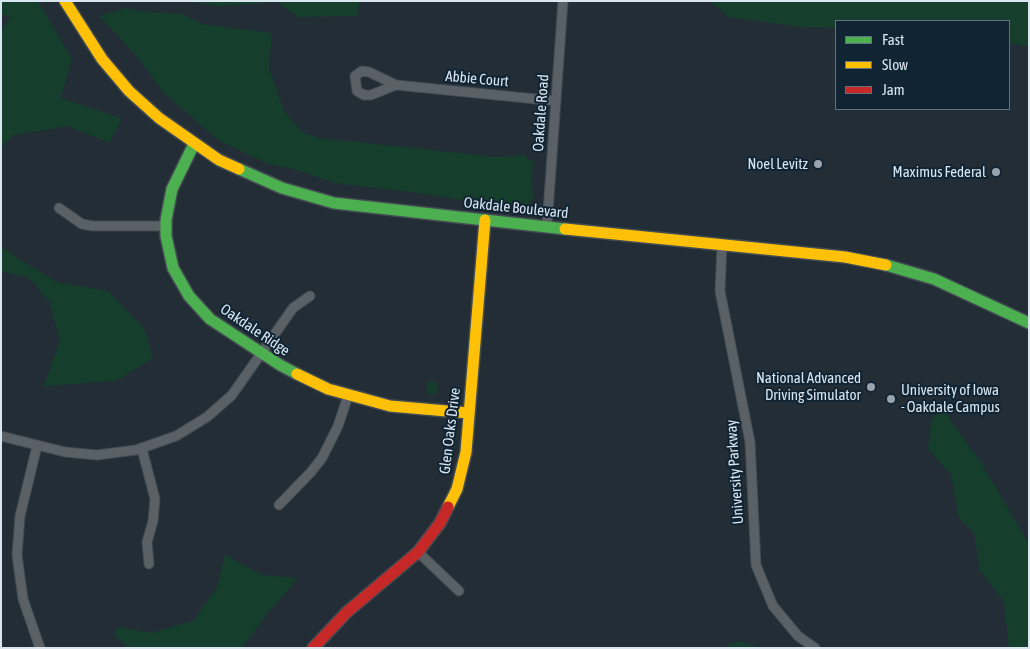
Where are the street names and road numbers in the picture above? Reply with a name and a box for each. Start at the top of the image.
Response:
street label: Abbie Court [445,67,509,91]
street label: Oakdale Road [529,74,553,152]
street label: Oakdale Boulevard [463,194,569,222]
street label: Oakdale Ridge [217,300,293,360]
street label: Glen Oaks Drive [436,387,464,475]
street label: University Parkway [722,419,748,525]

